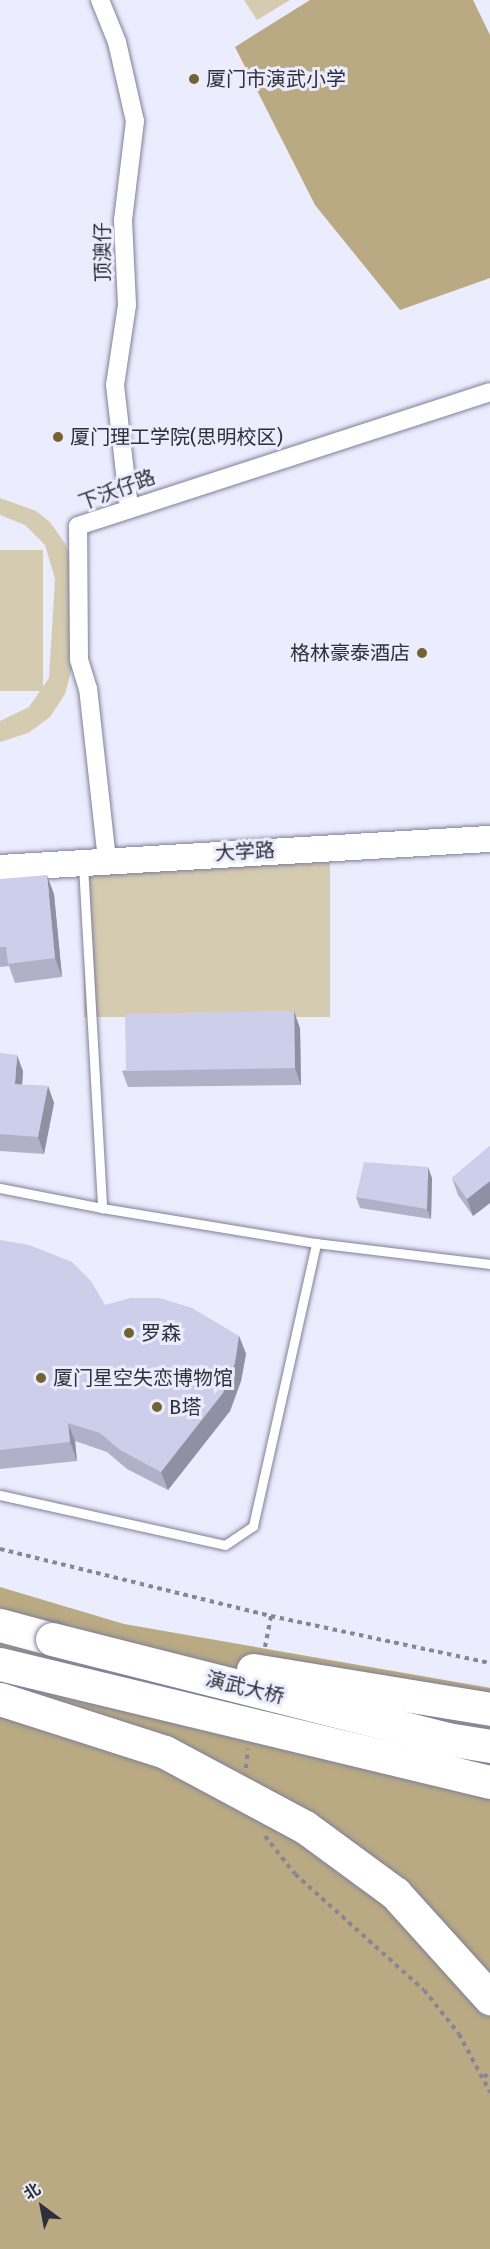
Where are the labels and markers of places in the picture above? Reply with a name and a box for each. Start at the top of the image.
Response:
place label: 厦门市演武小学 [206,67,346,91]
marker: 厦门市演武小学 [187,72,201,86]
place label: 厦门理工学院(思明校区) [70,425,283,449]
marker: 厦门理工学院(思明校区) [51,430,65,444]
place label: 格林豪泰酒店 [290,641,410,665]
marker: 格林豪泰酒店 [415,646,429,660]
place label: 罗森 [141,1321,181,1345]
marker: 罗森 [122,1326,136,1340]
place label: 厦门星空失恋博物馆 [53,1366,233,1390]
marker: 厦门星空失恋博物馆 [34,1371,48,1385]
place label: B塔 [169,1395,201,1419]
marker: B塔 [150,1400,164,1414]

